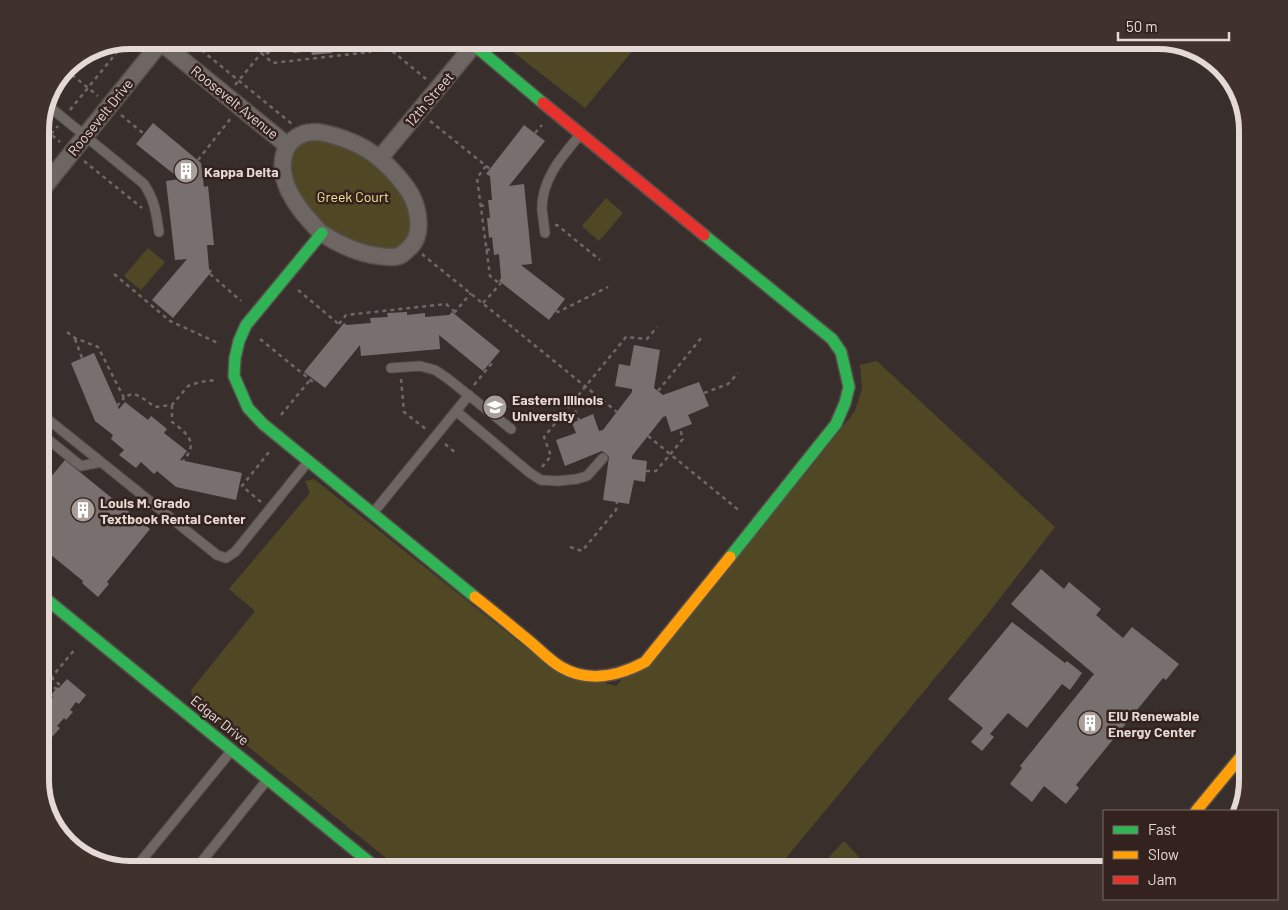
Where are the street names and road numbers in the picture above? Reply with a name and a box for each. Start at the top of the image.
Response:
street label: Roosevelt Avenue [188,62,282,142]
street label: 12th Street [401,68,457,130]
street label: Roosevelt Drive [64,75,136,159]
street label: Edgar Drive [188,691,252,749]

